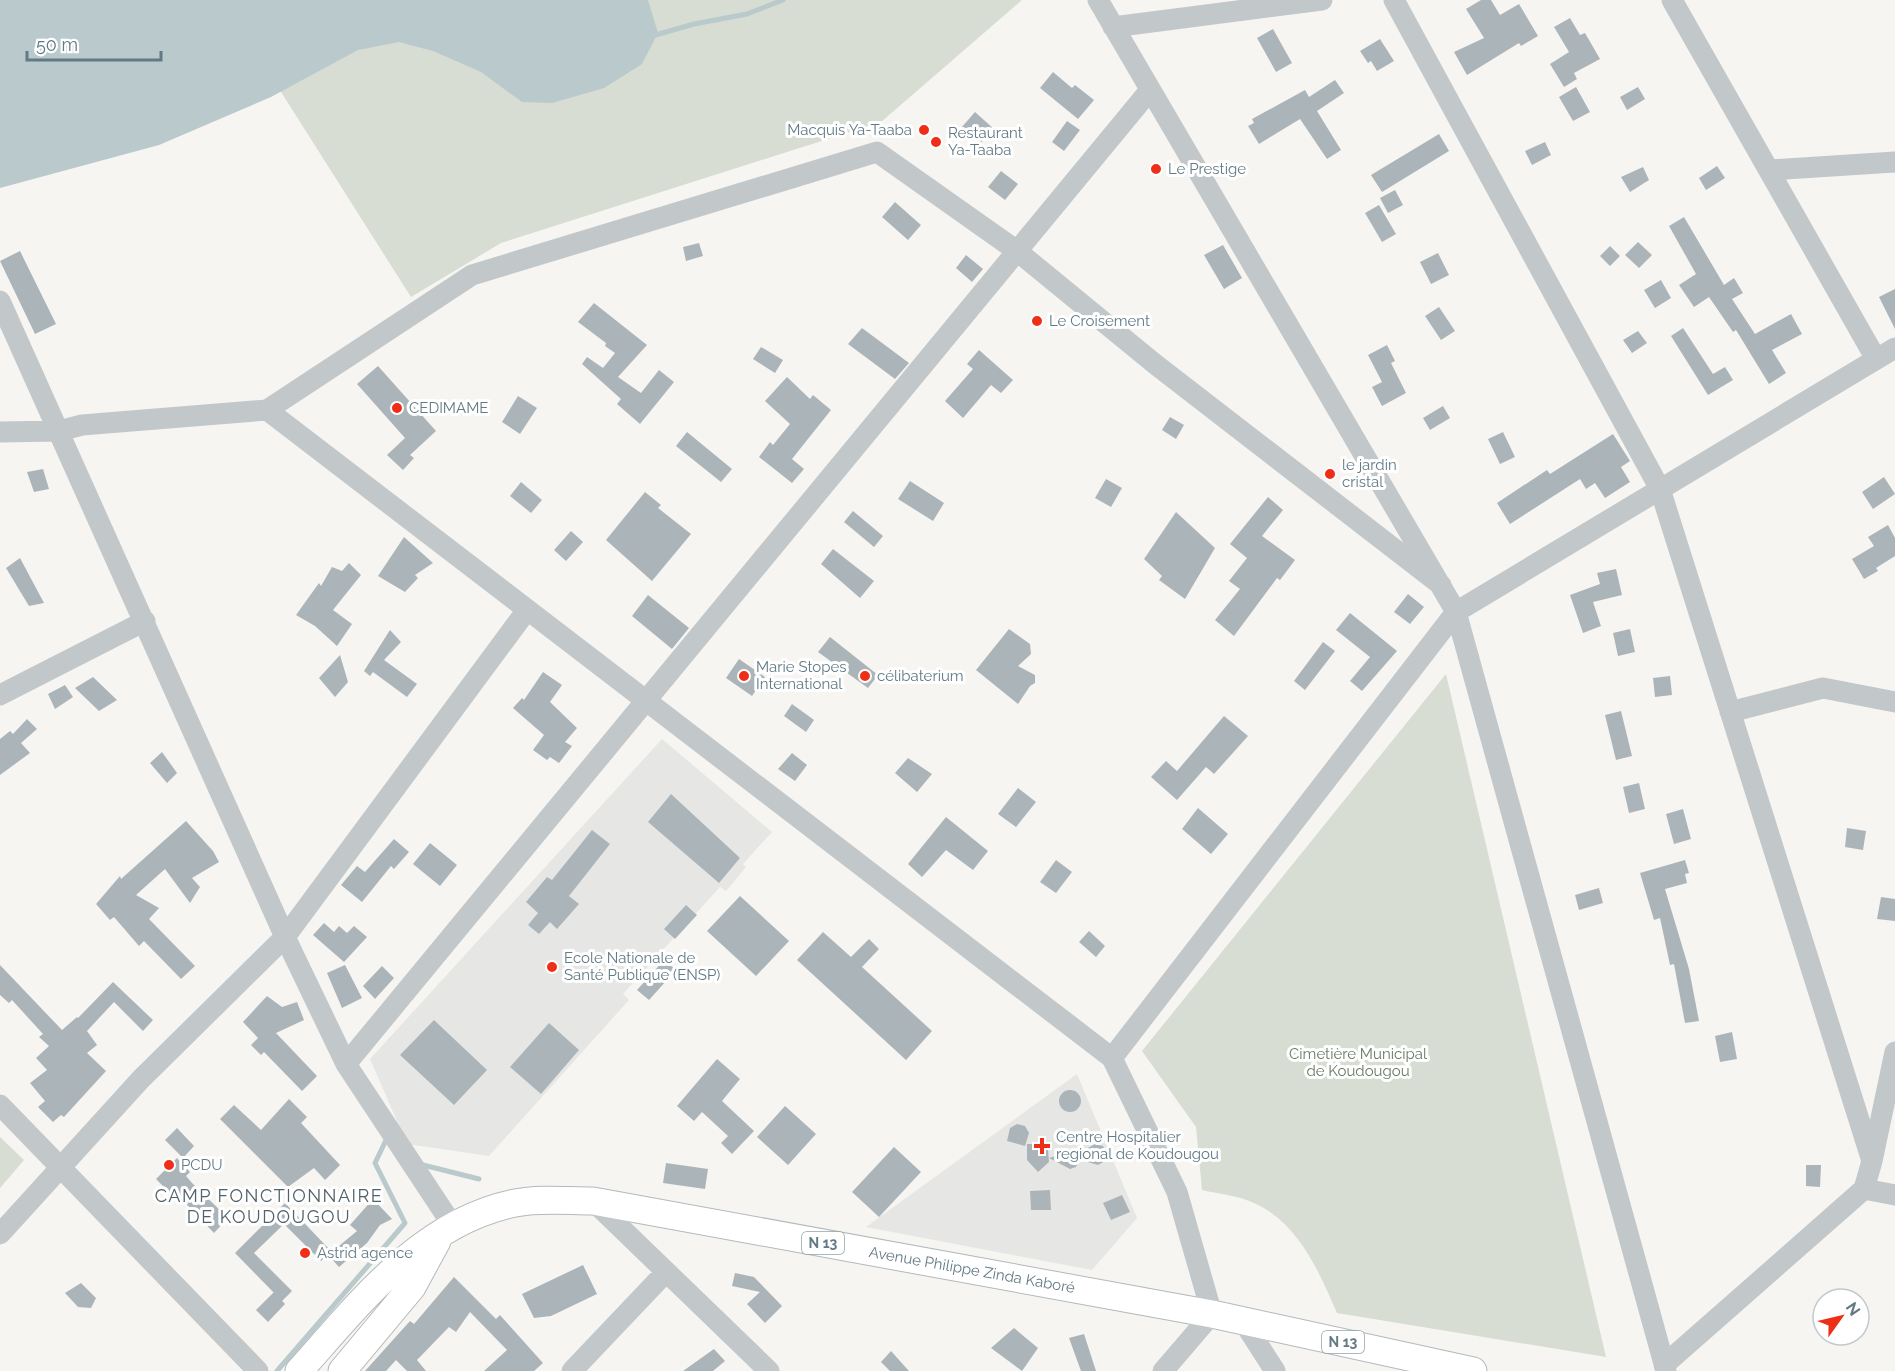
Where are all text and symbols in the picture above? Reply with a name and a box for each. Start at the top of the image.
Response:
scale bar [27,24,160,62]
text: 50 m [36,34,78,55]
place label: Macquis Ya-Taaba [787,121,912,139]
marker: Macquis Ya-Taaba [917,123,931,137]
place label: Restaurant Ya-Taaba [948,124,1023,159]
marker: Restaurant Ya-Taaba [929,135,943,149]
place label: Le Prestige [1168,160,1246,178]
marker: Le Prestige [1149,162,1163,176]
place label: Le Croisement [1049,312,1150,330]
marker: Le Croisement [1030,314,1044,328]
place label: CEDIMAME [409,399,488,417]
marker: CEDIMAME [390,401,404,415]
place label: le jardin cristal [1342,456,1397,491]
marker: le jardin cristal [1323,467,1337,481]
place label: Marie Stopes International [756,658,847,693]
place label: célibaterium [877,667,964,685]
marker: Marie Stopes International [737,669,751,683]
marker: célibaterium [858,669,872,683]
place label: Ecole Nationale de Santé Publique (ENSP) [564,949,720,984]
marker: Ecole Nationale de Santé Publique (ENSP) [545,960,559,974]
park label: Cimetière Municipal de Koudougou [1289,1045,1428,1080]
place label: Centre Hospitalier regional de Koudougou [1056,1128,1219,1163]
marker: Centre Hospitalier regional de Koudougou [1033,1137,1051,1155]
place label: PCDU [181,1156,223,1174]
marker: PCDU [162,1158,176,1172]
district label: CAMP FONCTIONNAIRE DE KOUDOUGOU [155,1185,383,1227]
road number: N 13 [802,1232,844,1254]
street label: Avenue Philippe Zinda Kaboré [868,1243,1077,1297]
place label: Astrid agence [317,1244,413,1262]
marker: Astrid agence [298,1246,312,1260]
north arrow [1811,1287,1871,1347]
text: N [1842,1299,1864,1319]
road number: N 13 [1322,1331,1364,1353]

